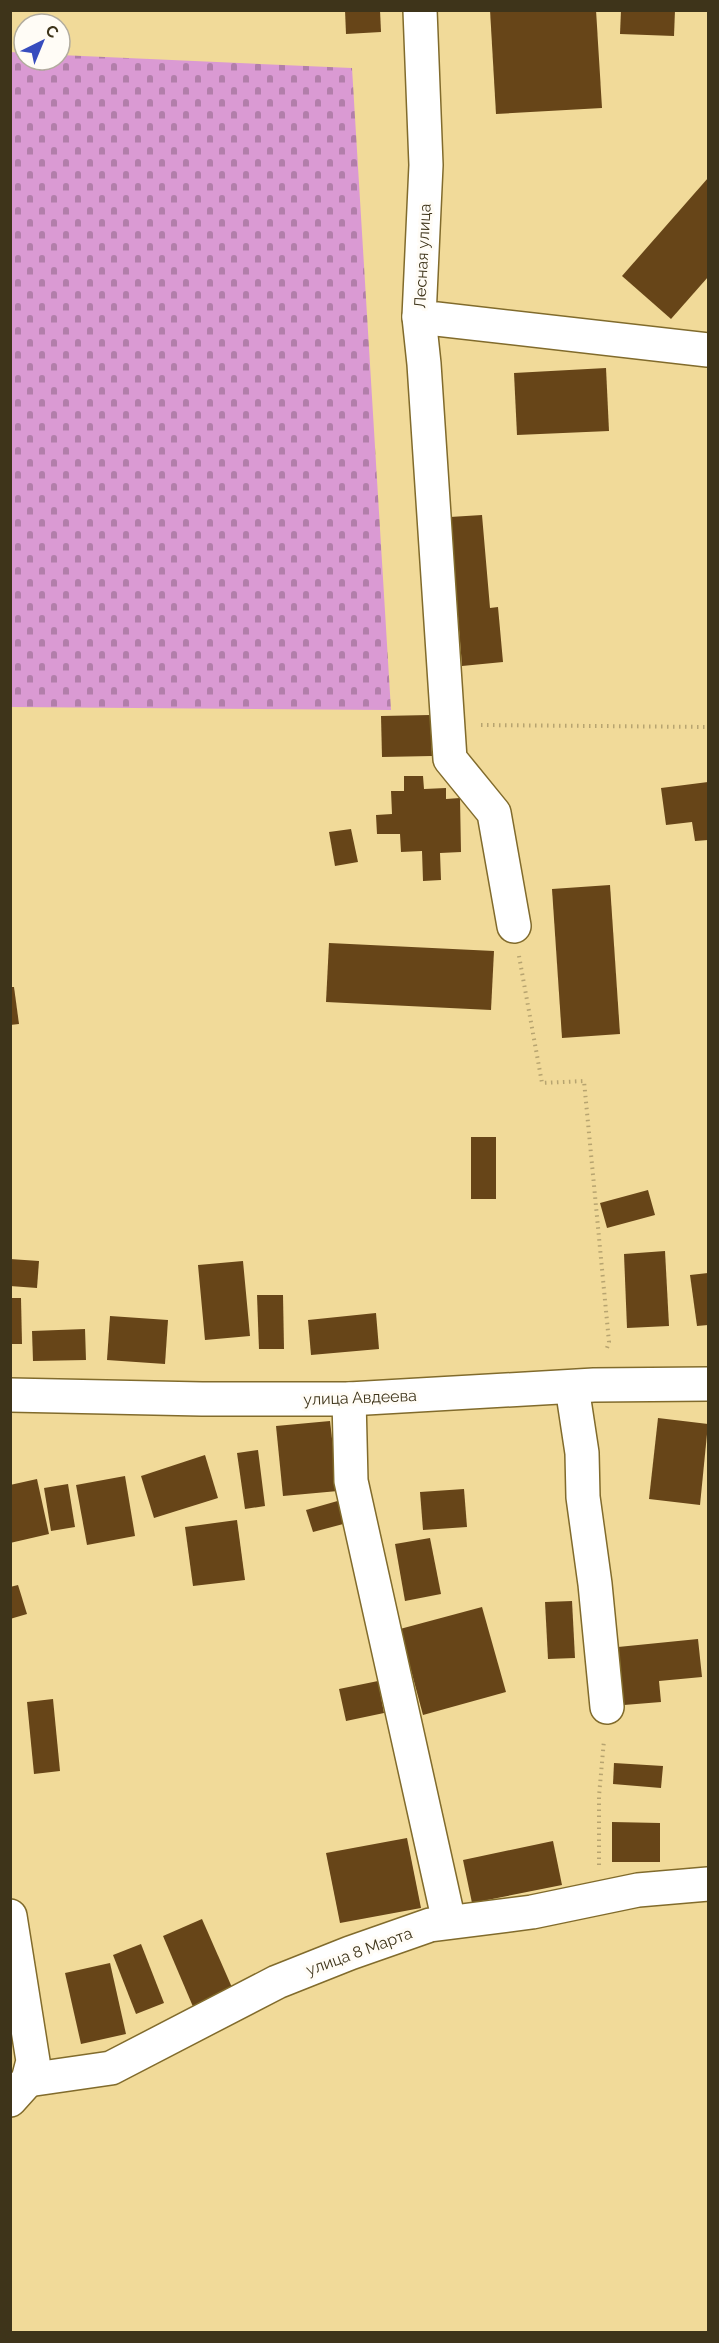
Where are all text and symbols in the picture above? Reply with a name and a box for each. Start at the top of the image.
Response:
north arrow [12,12,72,72]
text: С [41,21,62,42]
street label: Лесная улица [410,203,435,309]
street label: улица Авдеева [303,1386,417,1409]
street label: улица 8 Марта [303,1923,415,1980]

